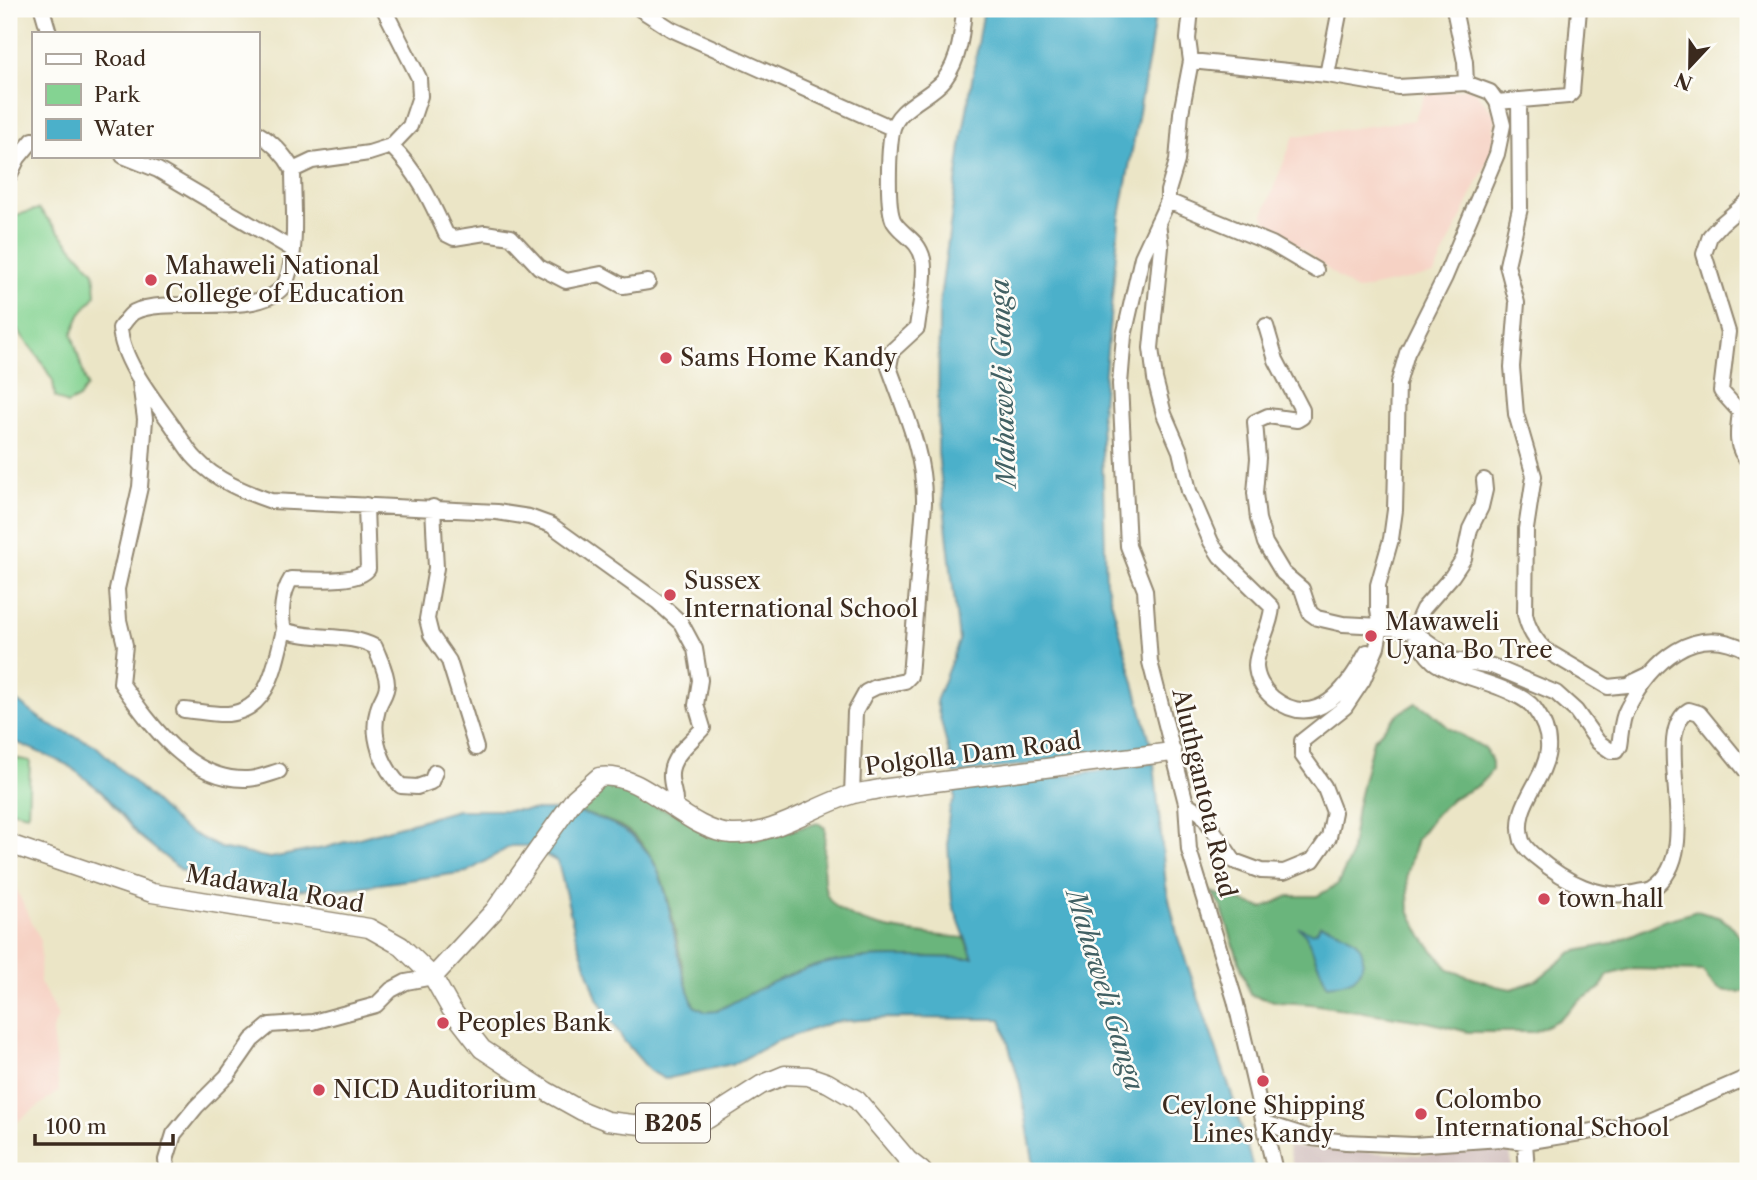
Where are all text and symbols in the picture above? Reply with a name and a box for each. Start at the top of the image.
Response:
legend [32,32,259,158]
north arrow [1656,32,1726,102]
text: Road [94,46,146,71]
text: N [1672,68,1696,95]
text: Park [94,82,140,107]
text: Water [93,116,154,141]
place label: Mahaweli National College of Education [165,251,405,308]
marker: Mahaweli National College of Education [143,272,159,288]
water label: Mahaweli Ganga [983,278,1023,491]
place label: Sams Home Kandy [680,343,898,372]
marker: Sams Home Kandy [658,350,674,366]
place label: Sussex International School [684,566,918,623]
marker: Sussex International School [662,587,678,603]
place label: Mawaweli Uyana Bo Tree [1385,607,1553,664]
marker: Mawaweli Uyana Bo Tree [1363,628,1379,644]
street label: Aluthgantota Road [1166,685,1243,900]
street label: Polgolla Dam Road [863,726,1083,781]
street label: Madawala Road [184,859,367,919]
water label: Mahaweli Ganga [1058,883,1151,1095]
place label: town hall [1558,884,1664,913]
marker: town hall [1536,891,1552,907]
place label: Peoples Bank [457,1008,612,1037]
marker: Peoples Bank [435,1015,451,1031]
marker: Ceylone Shipping Lines Kandy [1255,1073,1271,1089]
place label: NICD Auditorium [333,1075,537,1104]
marker: NICD Auditorium [311,1082,327,1098]
place label: Colombo International School [1435,1085,1669,1142]
place label: Ceylone Shipping Lines Kandy [1162,1091,1365,1148]
scale bar [35,1103,173,1147]
road number: B205 [636,1104,710,1142]
marker: Colombo International School [1413,1106,1429,1122]
text: 100 m [46,1114,107,1139]

